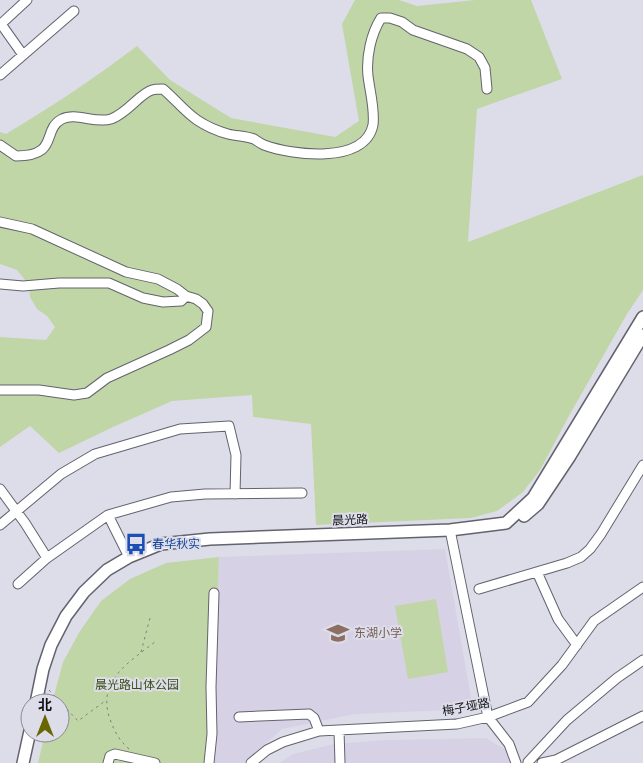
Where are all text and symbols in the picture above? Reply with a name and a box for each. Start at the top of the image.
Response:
street label: 晨光路 [332,511,368,527]
bus stop icon: 春华秋实 [123,531,149,557]
place label: 春华秋实 [152,536,200,550]
school or university icon: 东湖小学 [325,620,351,646]
place label: 东湖小学 [354,625,402,639]
park label: 晨光路山体公园 [95,677,179,691]
north arrow [20,693,70,743]
street label: 梅子垭路 [441,695,491,717]
text: 北 [38,696,52,713]

